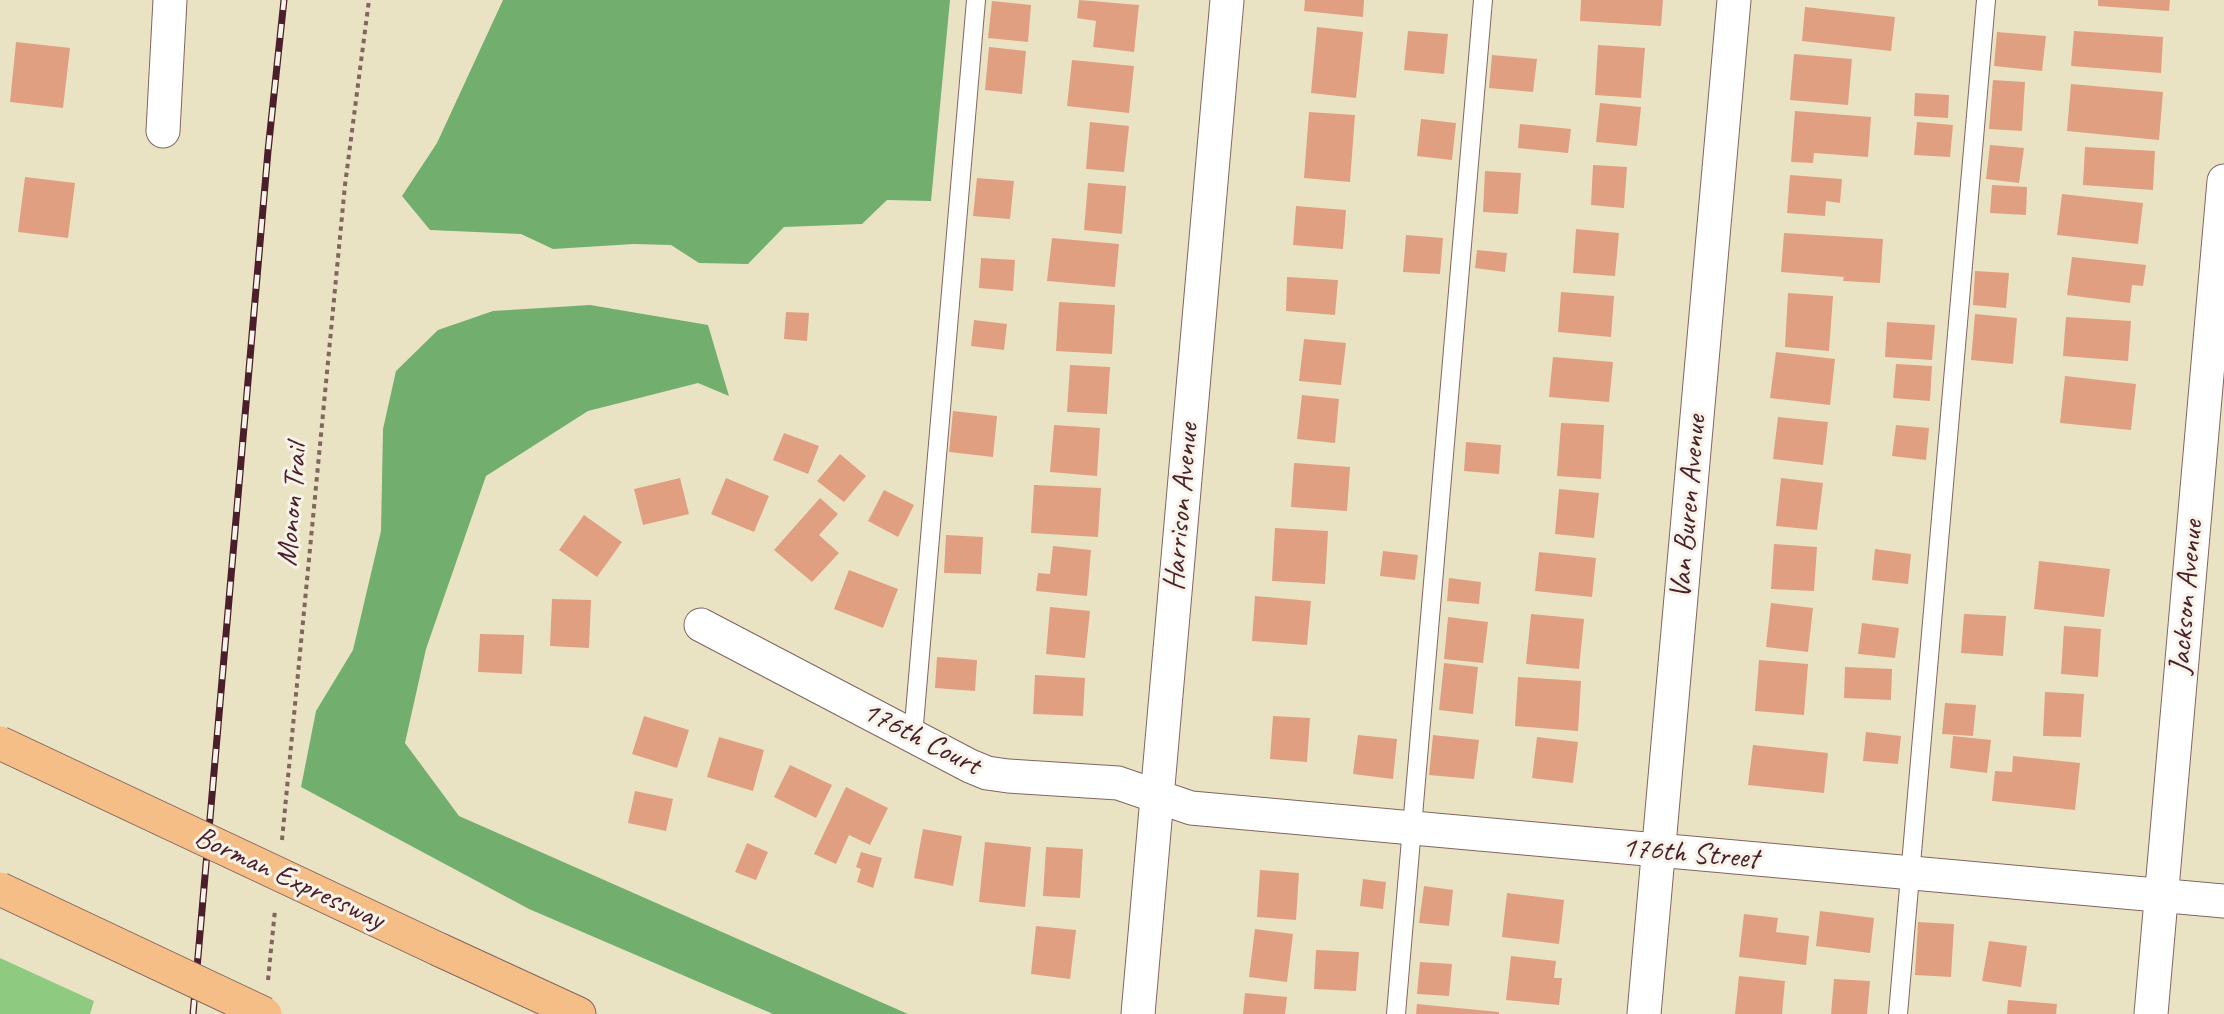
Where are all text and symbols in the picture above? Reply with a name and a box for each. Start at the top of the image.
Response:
street label: Van Buren Avenue [1663,414,1715,600]
street label: Harrison Avenue [1157,422,1207,592]
street label: Monon Trail [270,442,316,568]
street label: Jackson Avenue [2162,519,2212,675]
street label: 176th Court [856,694,986,784]
street label: Borman Expressway [189,819,389,939]
street label: 176th Street [1620,830,1760,878]

